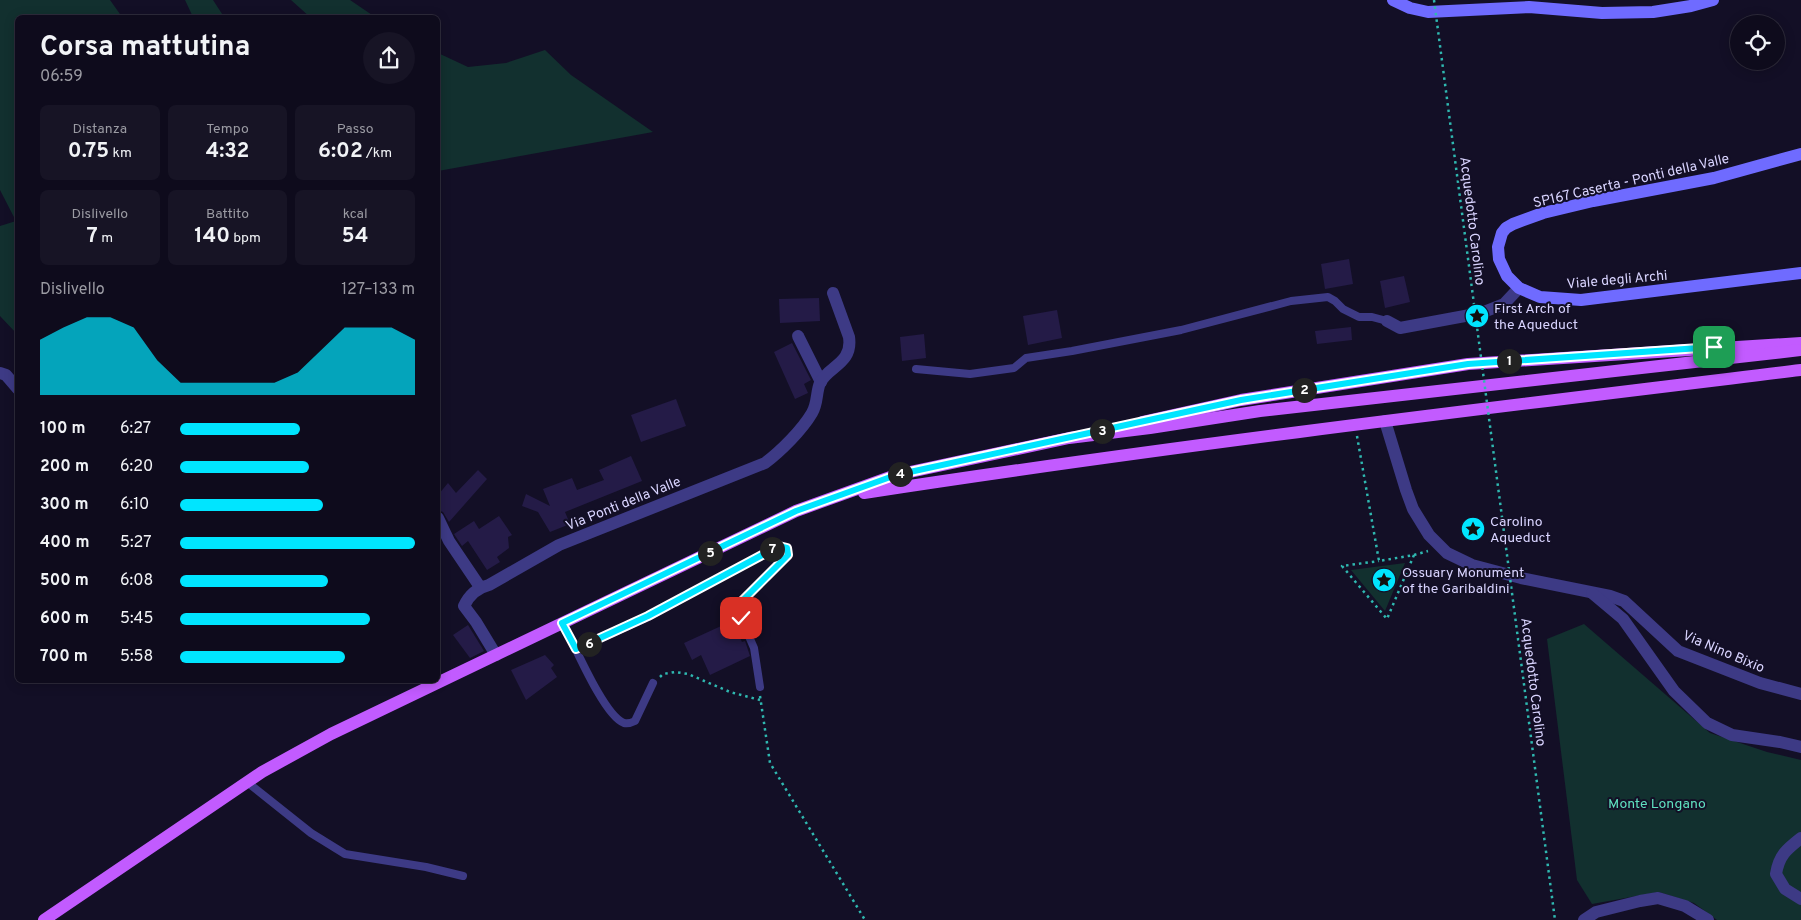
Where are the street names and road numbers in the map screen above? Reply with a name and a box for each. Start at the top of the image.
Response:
street label: SP167 Caserta - Ponti della Valle [1532,151,1731,212]
street label: Acquedotto Carolino [1455,156,1488,287]
street label: Viale degli Archi [1566,268,1668,293]
street label: Via Ponti della Valle [564,474,684,535]
street label: Acquedotto Carolino [1516,617,1549,748]
street label: Via Nino Bixio [1680,627,1767,677]

